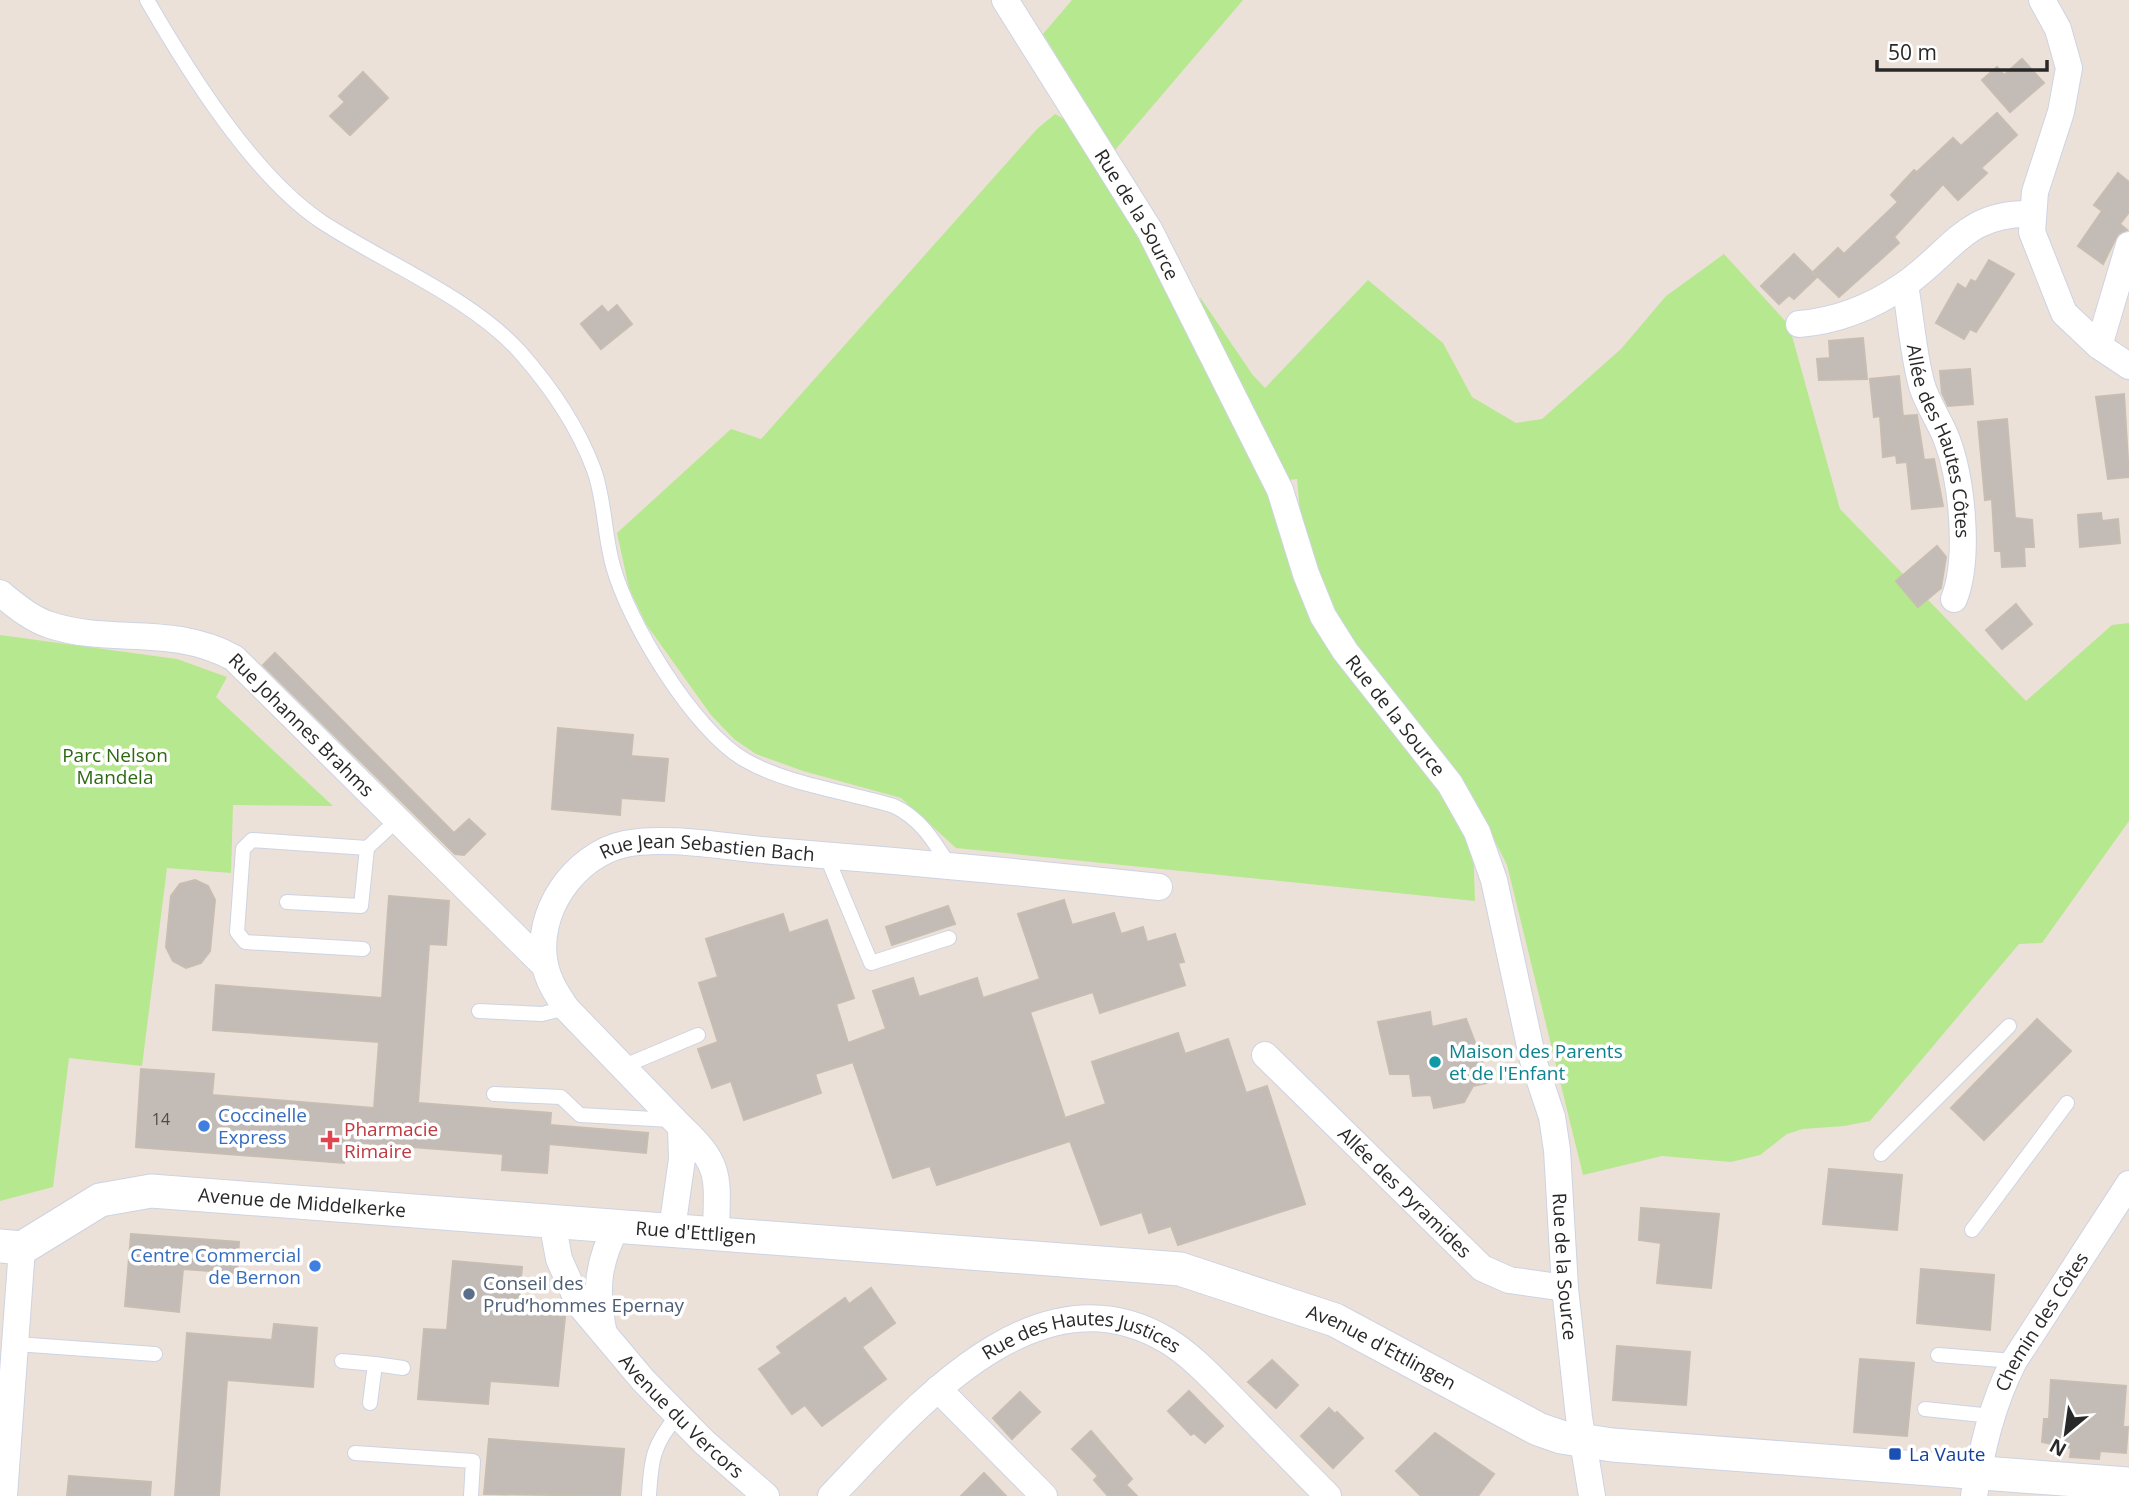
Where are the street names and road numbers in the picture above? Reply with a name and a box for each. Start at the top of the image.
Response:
street label: Rue de la Source [1089,144,1185,284]
street label: Allée des Hautes Côtes [1901,342,1976,538]
street label: Rue Johannes Brahms [223,647,380,802]
street label: Rue de la Source [1340,649,1452,781]
street label: Rue Jean Sebastien Bach [595,828,816,867]
street label: Allée des Pyramides [1333,1121,1477,1264]
street label: Avenue de Middelkerke [197,1182,407,1223]
street label: Rue de la Source [1547,1192,1584,1341]
street label: Rue d'Ettligen [635,1215,757,1250]
street label: Chemin des Côtes [1989,1247,2094,1395]
street label: Avenue d'Ettlingen [1303,1299,1461,1396]
street label: Rue des Hautes Justices [977,1345,1187,1371]
street label: Avenue du Vercors [613,1348,750,1484]

